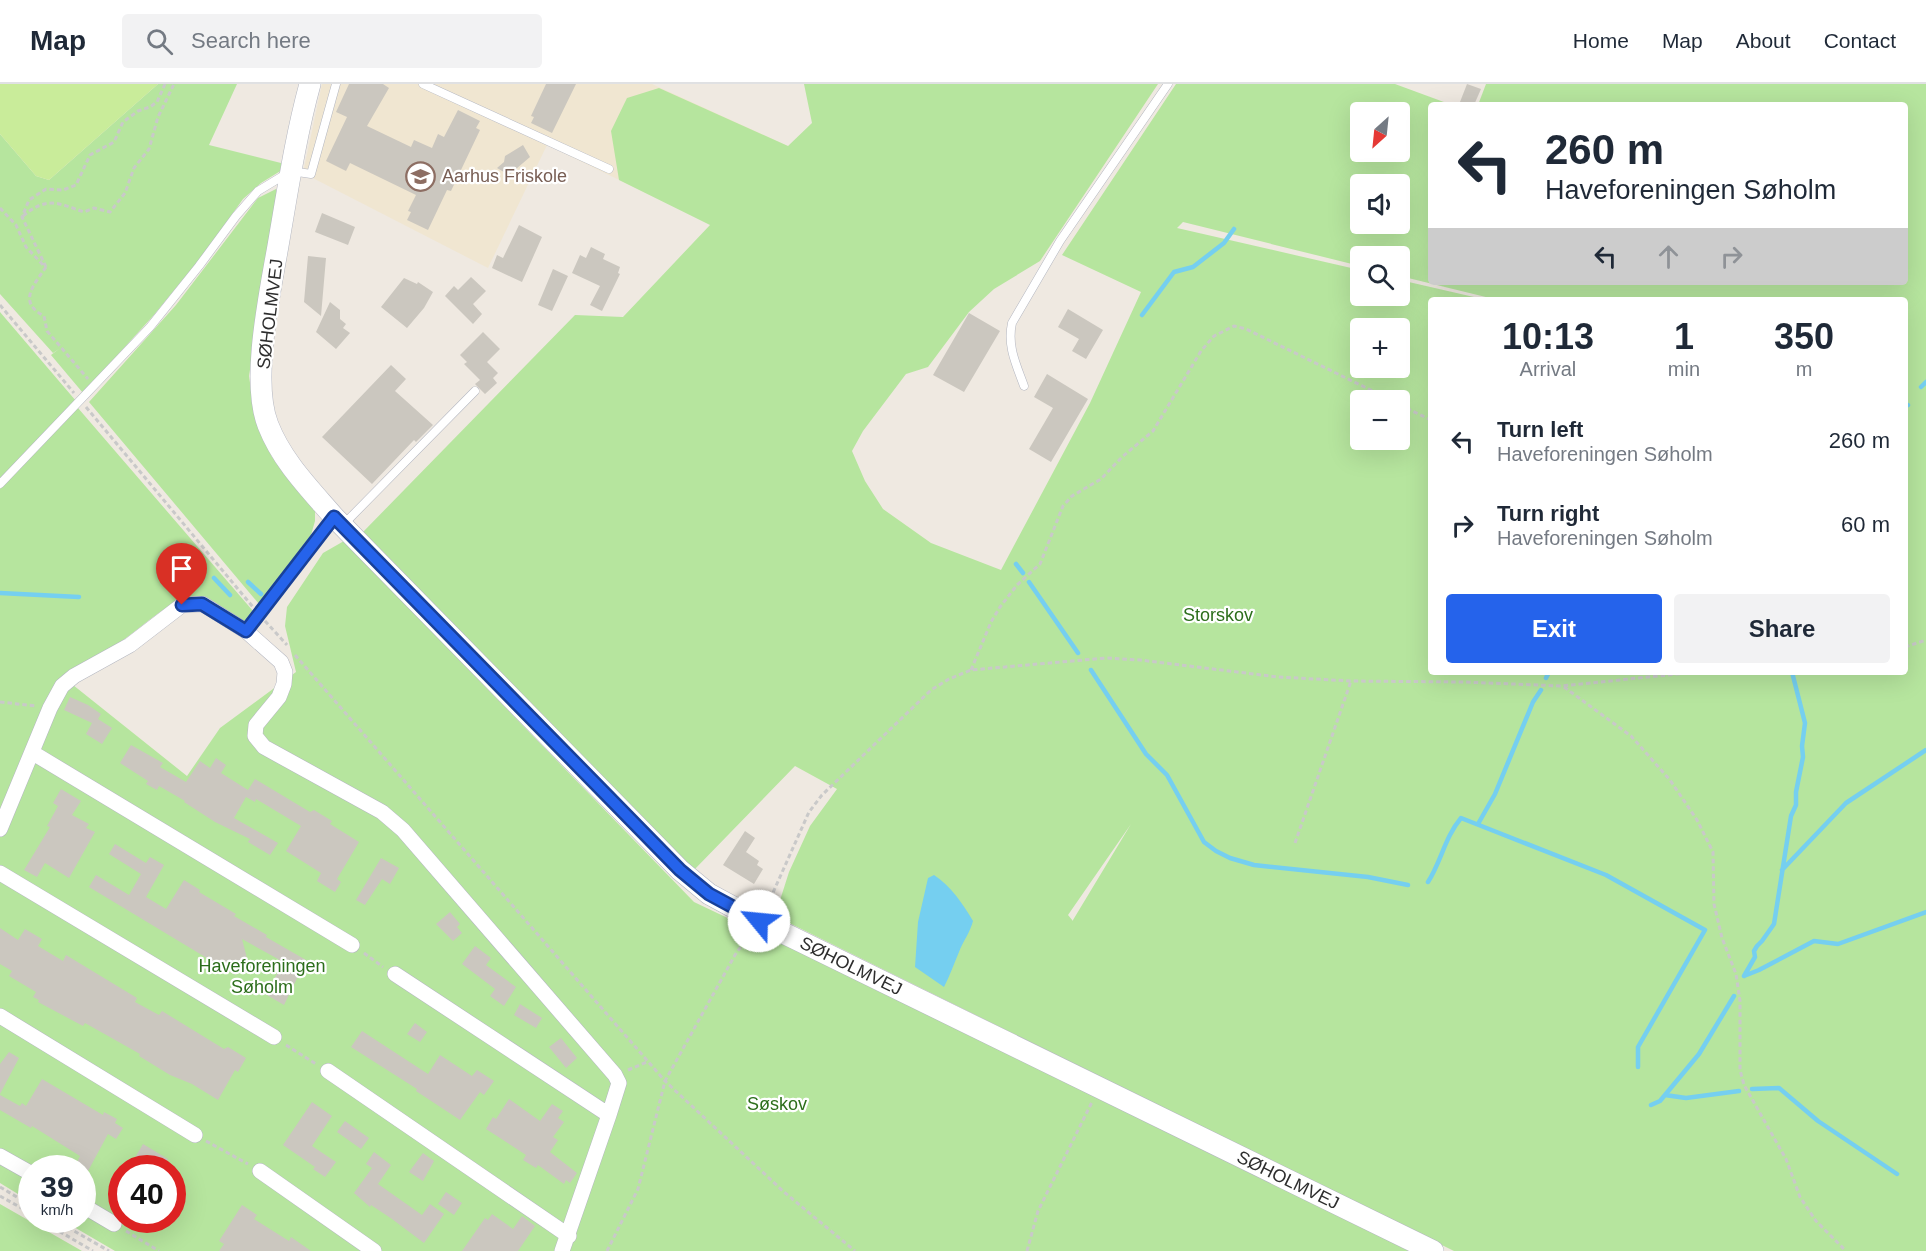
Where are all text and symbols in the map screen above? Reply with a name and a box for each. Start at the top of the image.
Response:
search box [122,14,542,68]
text: Map [30,25,86,56]
icon: search [143,25,176,58]
text: Search here [191,28,311,53]
text: Home [1573,29,1629,52]
text: Map [1662,29,1703,52]
text: About [1736,29,1791,52]
text: Contact [1824,29,1896,52]
north arrow [1350,102,1410,162]
map controls [1350,102,1410,450]
icon: left [1446,126,1524,204]
text: 260 m [1545,126,1664,173]
school or university icon: Aarhus Friskole [405,160,437,192]
place label: Aarhus Friskole [442,166,567,186]
button: sound [1350,174,1410,234]
text: Haveforeningen Søholm [1545,175,1836,205]
icon: left [1589,240,1622,273]
icon: ahead [1652,240,1685,273]
icon: right [1715,240,1748,273]
button: search [1350,246,1410,306]
street label: SØHOLMVEJ [253,258,287,370]
text: 10:13 [1502,316,1594,357]
text: 1 [1674,316,1694,357]
text: 350 [1774,316,1834,357]
button: + [1350,318,1410,378]
text: Arrival [1520,358,1576,380]
text: min [1668,358,1700,380]
text: m [1796,358,1812,380]
button: − [1350,390,1410,450]
text: Turn left [1497,417,1583,442]
icon: left [1446,425,1479,458]
text: 260 m [1829,428,1890,453]
text: Haveforeningen Søholm [1497,443,1713,465]
text: Turn right [1497,501,1599,526]
icon: right [1446,509,1479,542]
text: 60 m [1841,512,1890,537]
text: Haveforeningen Søholm [1497,527,1713,549]
pin [156,543,207,605]
icon: arrive [165,552,198,585]
button: Exit [1446,594,1662,663]
button: Share [1674,594,1890,663]
park label: Storskov [1183,605,1253,625]
position arrow [727,889,791,953]
street label: SØHOLMVEJ [797,933,905,999]
park label: Haveforeningen Søholm [198,956,326,997]
park label: Søskov [747,1094,807,1114]
street label: SØHOLMVEJ [1234,1147,1342,1213]
speed limit sign: 40 [108,1155,186,1233]
text: 39 [40,1170,74,1203]
text: km/h [41,1201,73,1218]

